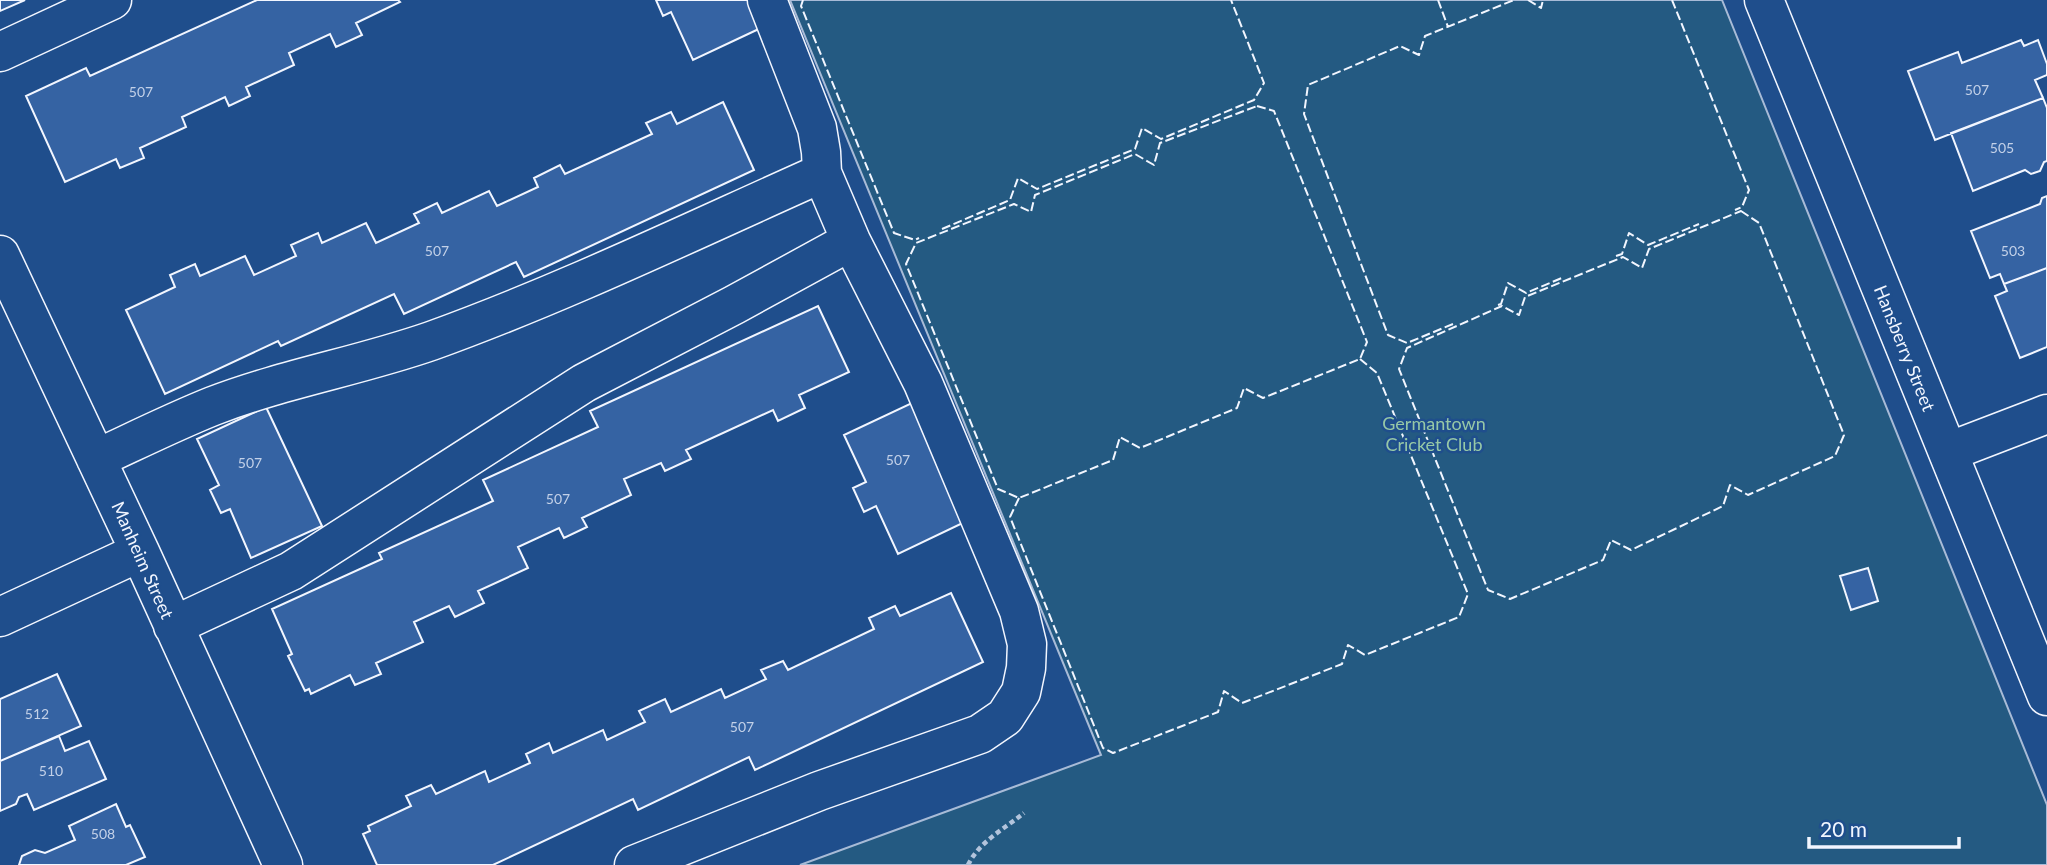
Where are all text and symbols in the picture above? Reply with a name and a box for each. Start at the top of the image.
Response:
house number: 507 [1965,81,1989,98]
house number: 507 [129,83,153,100]
house number: 505 [1990,139,2014,156]
house number: 507 [425,242,449,259]
house number: 503 [2001,242,2025,259]
street label: Hansberry Street [1870,282,1940,415]
park label: Germantown Cricket Club [1382,412,1486,455]
house number: 507 [886,451,910,468]
house number: 507 [238,454,262,471]
house number: 507 [546,490,570,507]
street label: Manheim Street [107,498,179,623]
house number: 512 [25,705,49,722]
house number: 507 [730,718,754,735]
house number: 510 [39,762,63,779]
scale bar [1809,806,1960,850]
text: 20 m [1820,816,1867,841]
house number: 508 [91,825,115,842]

